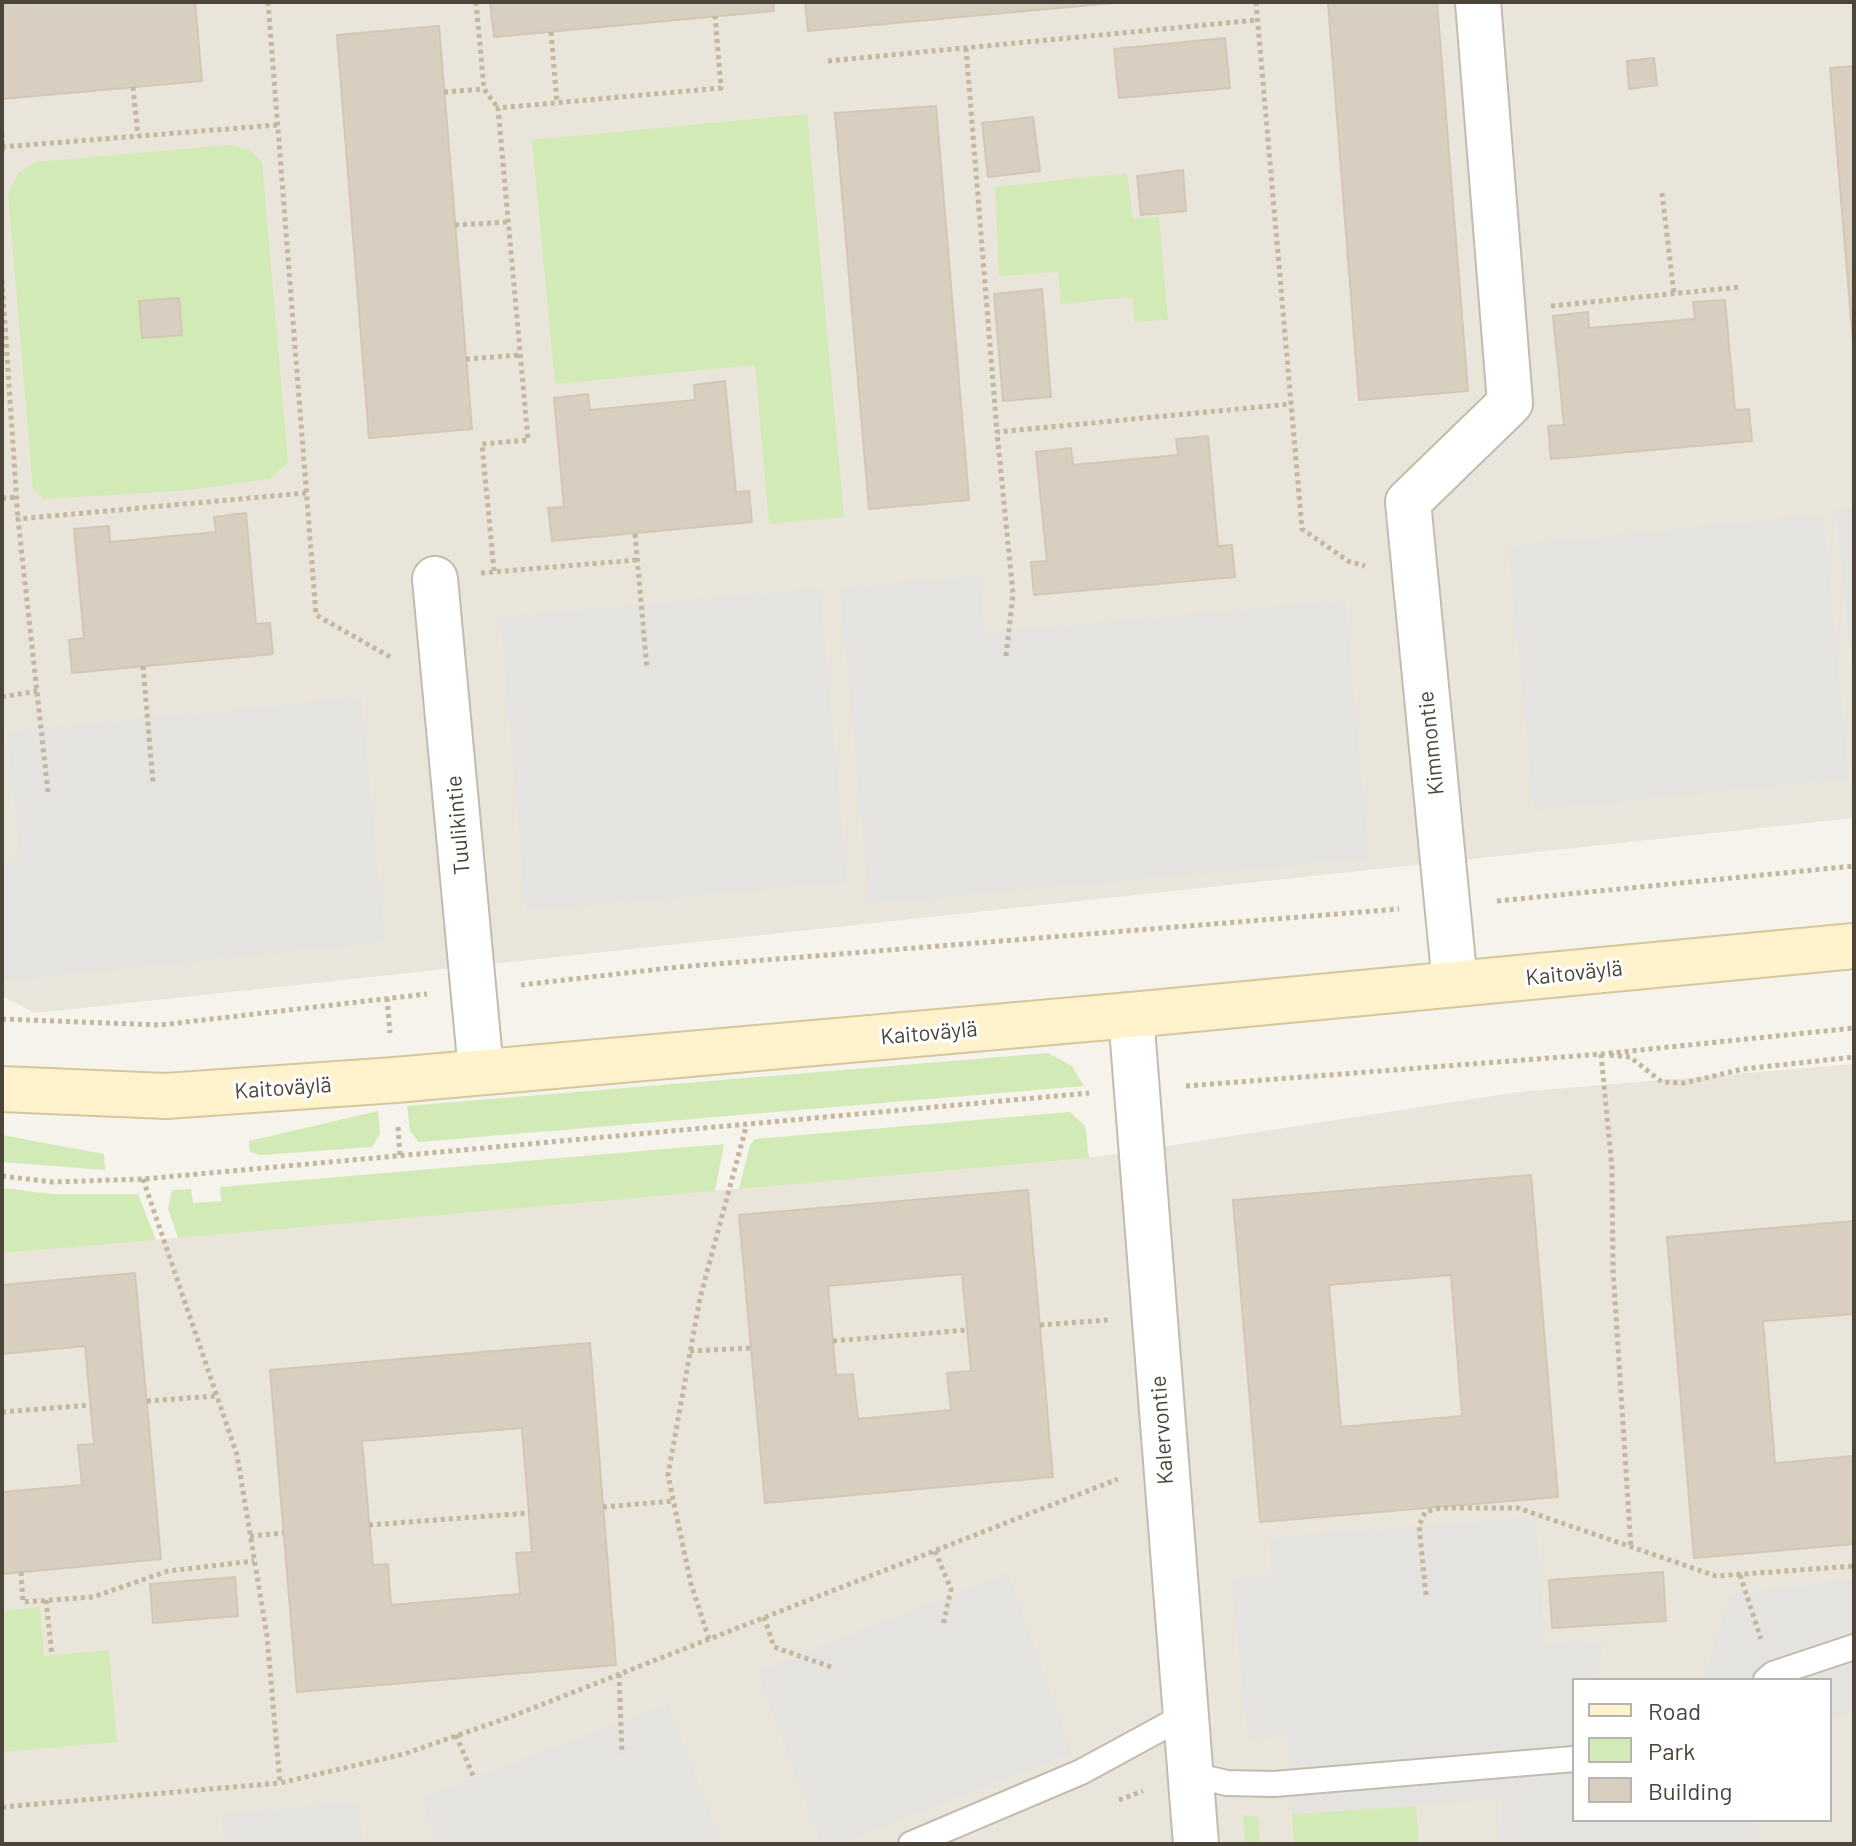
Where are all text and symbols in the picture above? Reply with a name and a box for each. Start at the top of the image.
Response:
street label: Kimmontie [1412,690,1450,796]
street label: Tuulikintie [441,774,475,876]
street label: Kaitoväylä [1524,955,1624,991]
street label: Kaitoväylä [879,1016,979,1050]
street label: Kaitoväylä [234,1071,332,1105]
street label: Kalervontie [1145,1375,1179,1485]
legend [1572,1678,1832,1822]
text: Road [1648,1696,1701,1725]
text: Park [1648,1736,1695,1765]
text: Building [1648,1776,1732,1805]

